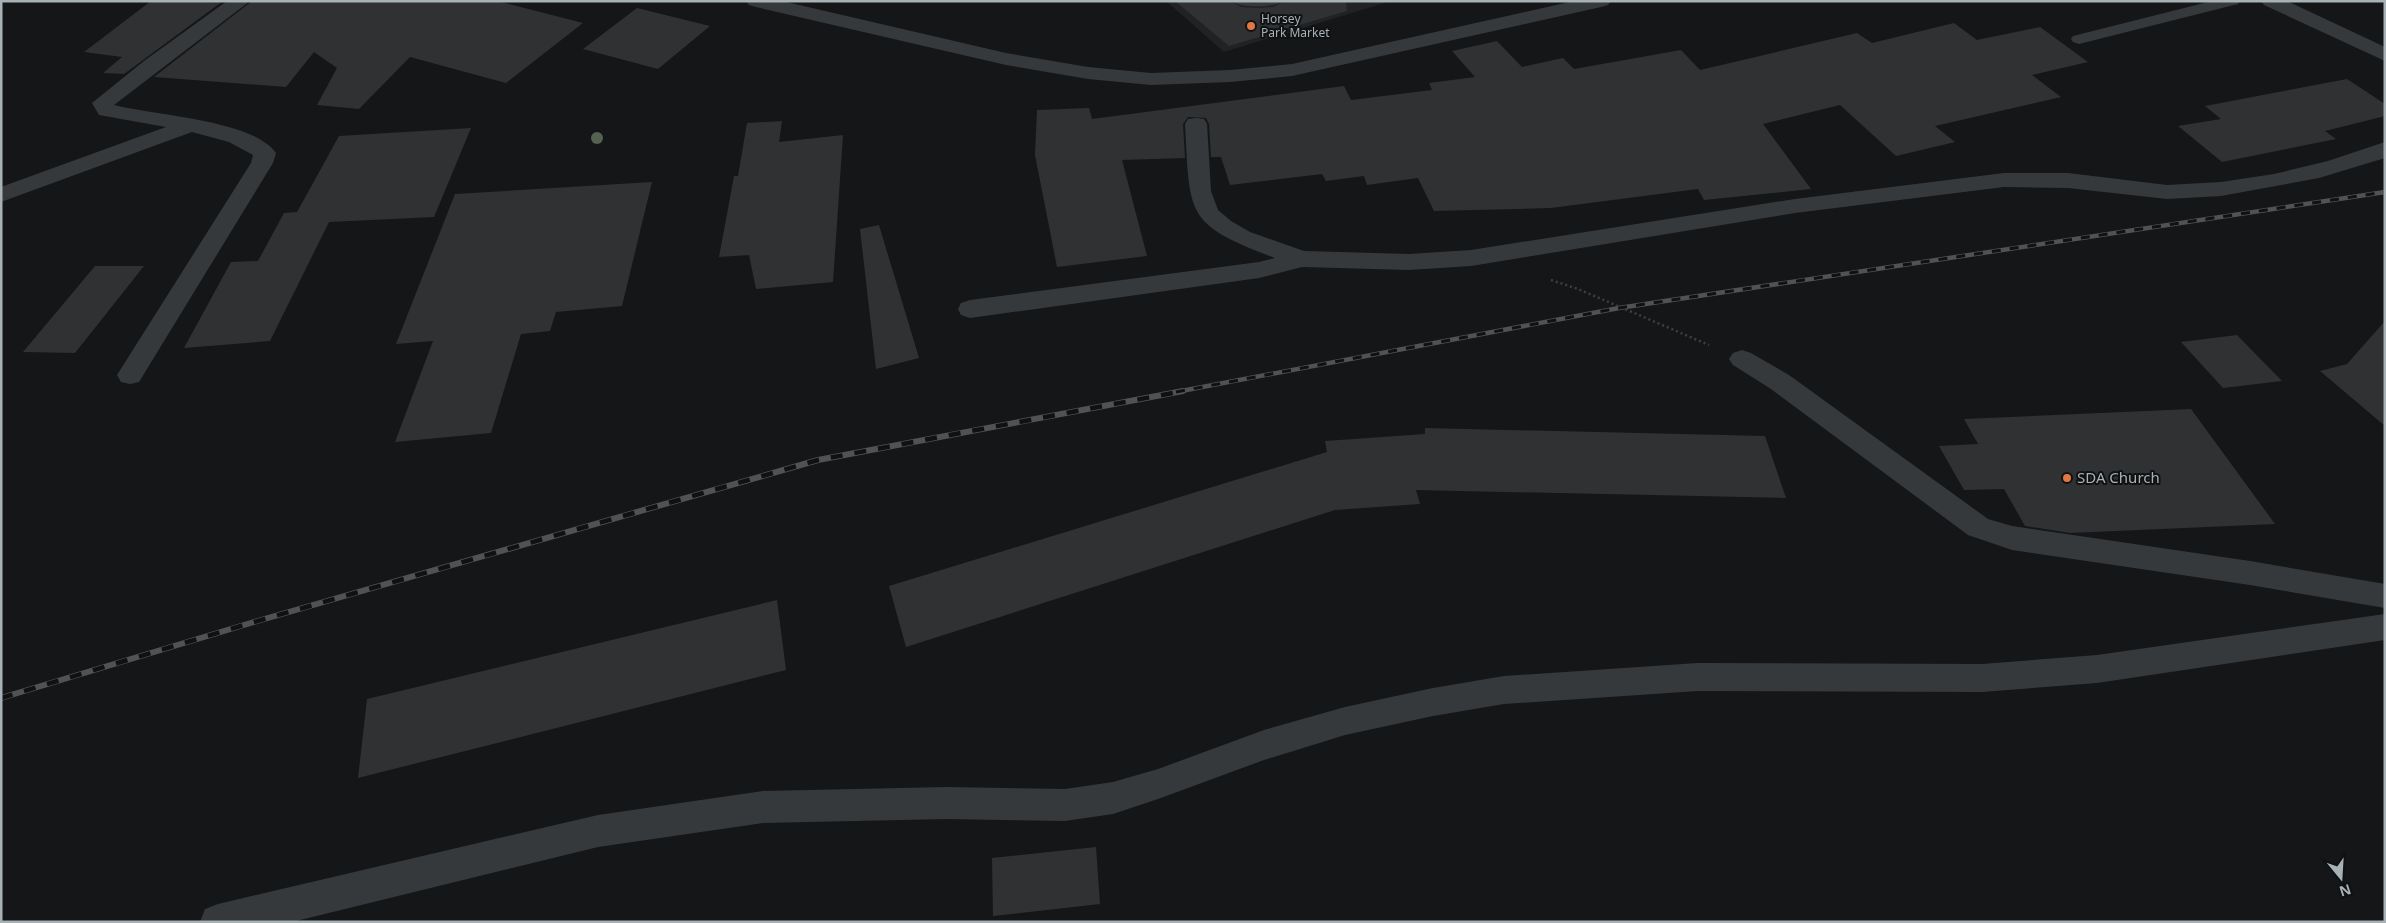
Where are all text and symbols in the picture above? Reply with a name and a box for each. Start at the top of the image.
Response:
place label: Horsey Park Market [1261,10,1330,41]
marker: Horsey Park Market [1245,20,1257,32]
place label: SDA Church [2077,467,2160,487]
marker: SDA Church [2061,472,2073,484]
north arrow [2316,853,2366,903]
text: N [2337,880,2354,902]

